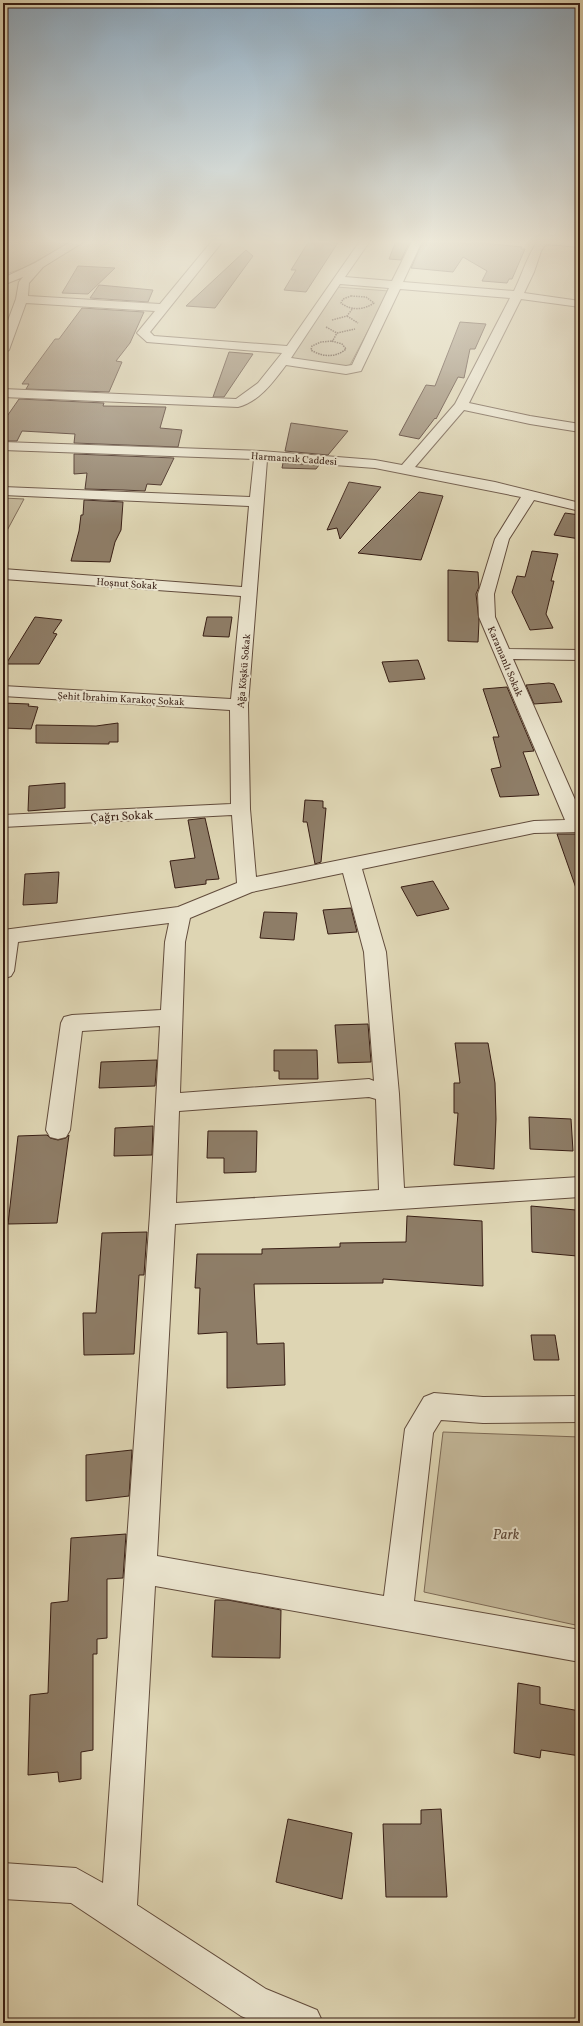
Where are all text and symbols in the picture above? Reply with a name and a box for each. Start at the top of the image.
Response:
street label: Harmancık Caddesi [250,449,337,469]
street label: Hoşnut Sokak [96,575,158,593]
street label: Karamanlı Sokak [484,624,526,699]
street label: Ağa Köşkü Sokak [234,633,254,709]
street label: Şehit İbrahim Karakoç Sokak [57,689,185,709]
street label: Çağrı Sokak [90,807,154,827]
park label: Park [493,1526,520,1545]

